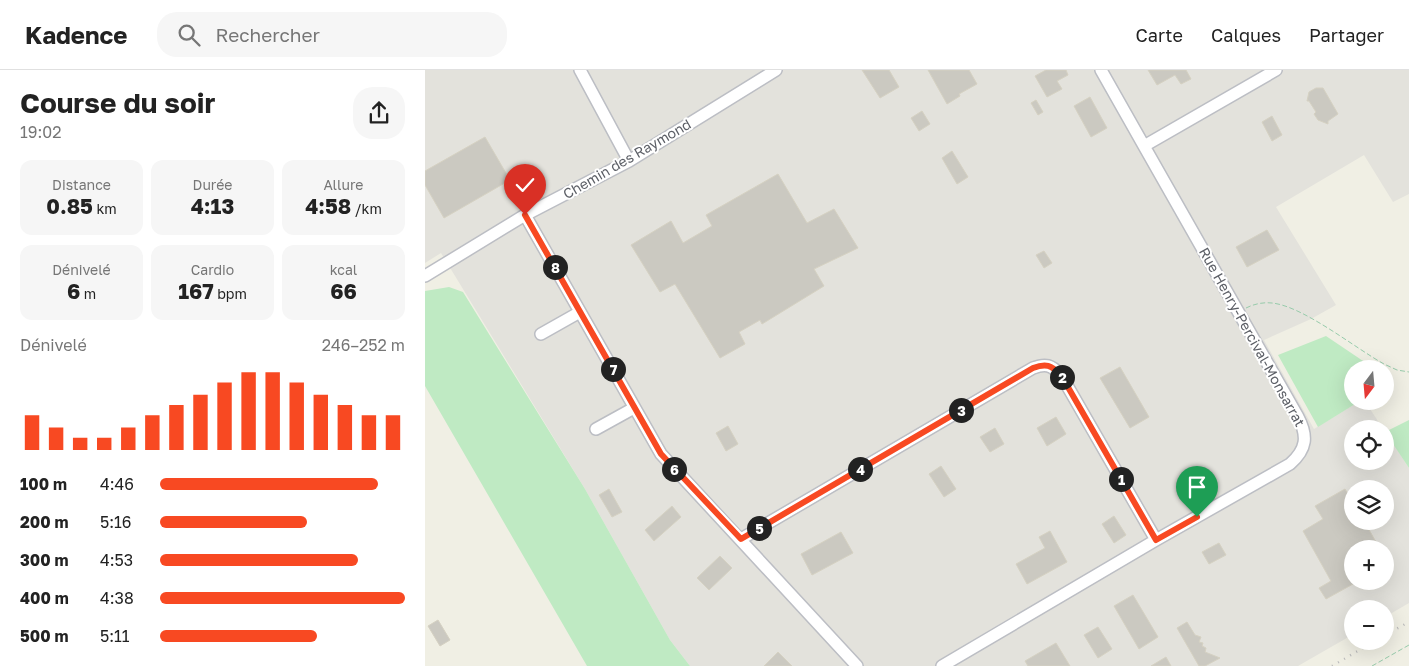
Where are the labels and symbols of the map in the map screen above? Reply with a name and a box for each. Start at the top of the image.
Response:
street label: Chemin des Raymond [560,115,694,202]
pin [504,164,546,215]
street label: Rue Henry-Percival-Monsarrat [1196,244,1309,429]
pin: 8 [543,254,567,280]
pin: 7 [601,356,625,382]
north arrow [1344,360,1394,410]
pin: 2 [1049,364,1075,390]
pin: 3 [949,398,973,422]
pin: 6 [661,456,687,482]
pin: 4 [847,456,873,482]
pin: 1 [1109,466,1133,492]
pin [1176,466,1218,517]
pin: 5 [747,516,771,540]

